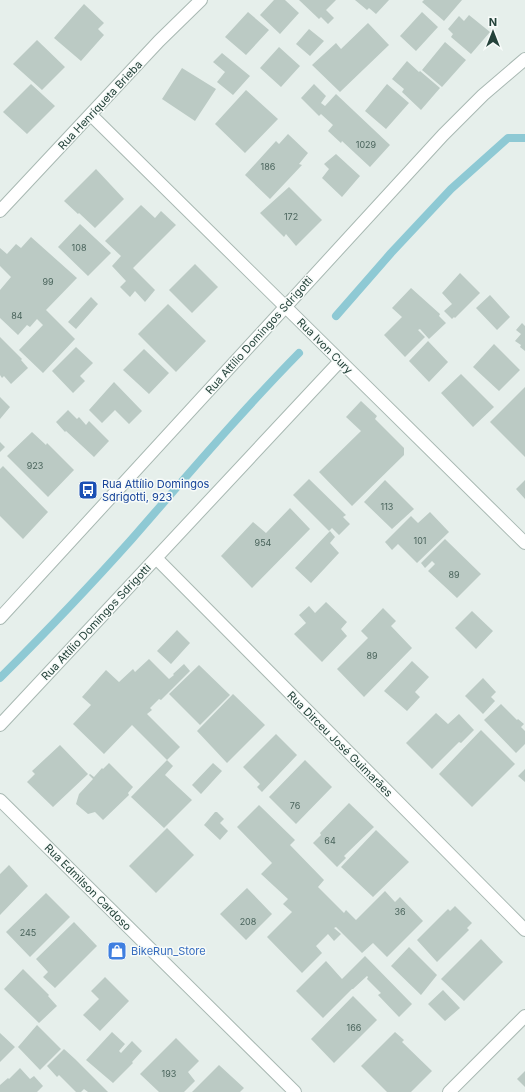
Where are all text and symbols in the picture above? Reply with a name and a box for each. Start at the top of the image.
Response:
north arrow [473,12,513,52]
text: N [489,15,497,29]
street label: Rua Henriqueta Brieba [55,57,145,153]
house number: 1029 [356,139,377,150]
house number: 186 [261,161,276,172]
house number: 172 [284,211,298,222]
house number: 108 [72,242,87,253]
street label: Rua Attílio Domingos Sdrigotti [202,273,316,397]
house number: 99 [42,276,54,287]
house number: 84 [11,310,23,321]
street label: Rua Ivon Cury [294,315,356,377]
house number: 923 [27,460,44,471]
place label: Rua Attílio Domingos Sdrigotti, 923 [102,477,210,504]
bus stop icon: Rua Attílio Domingos Sdrigotti, 923 [77,479,99,501]
house number: 113 [381,501,394,512]
house number: 101 [414,535,427,546]
house number: 954 [255,537,272,548]
street label: Rua Attílio Domingos Sdrigotti [38,561,154,683]
house number: 89 [448,569,460,580]
house number: 89 [366,650,378,661]
street label: Rua Dirceu José Guimarães [284,688,396,800]
house number: 76 [290,800,301,811]
house number: 64 [324,835,336,846]
street label: Rua Edmilson Cardoso [42,841,135,934]
house number: 36 [394,906,406,917]
house number: 208 [240,916,257,927]
house number: 245 [20,927,36,938]
shop icon: BikeRun_Store [106,940,128,962]
place label: BikeRun_Store [131,944,206,958]
house number: 166 [347,1022,362,1033]
house number: 193 [162,1068,177,1079]

